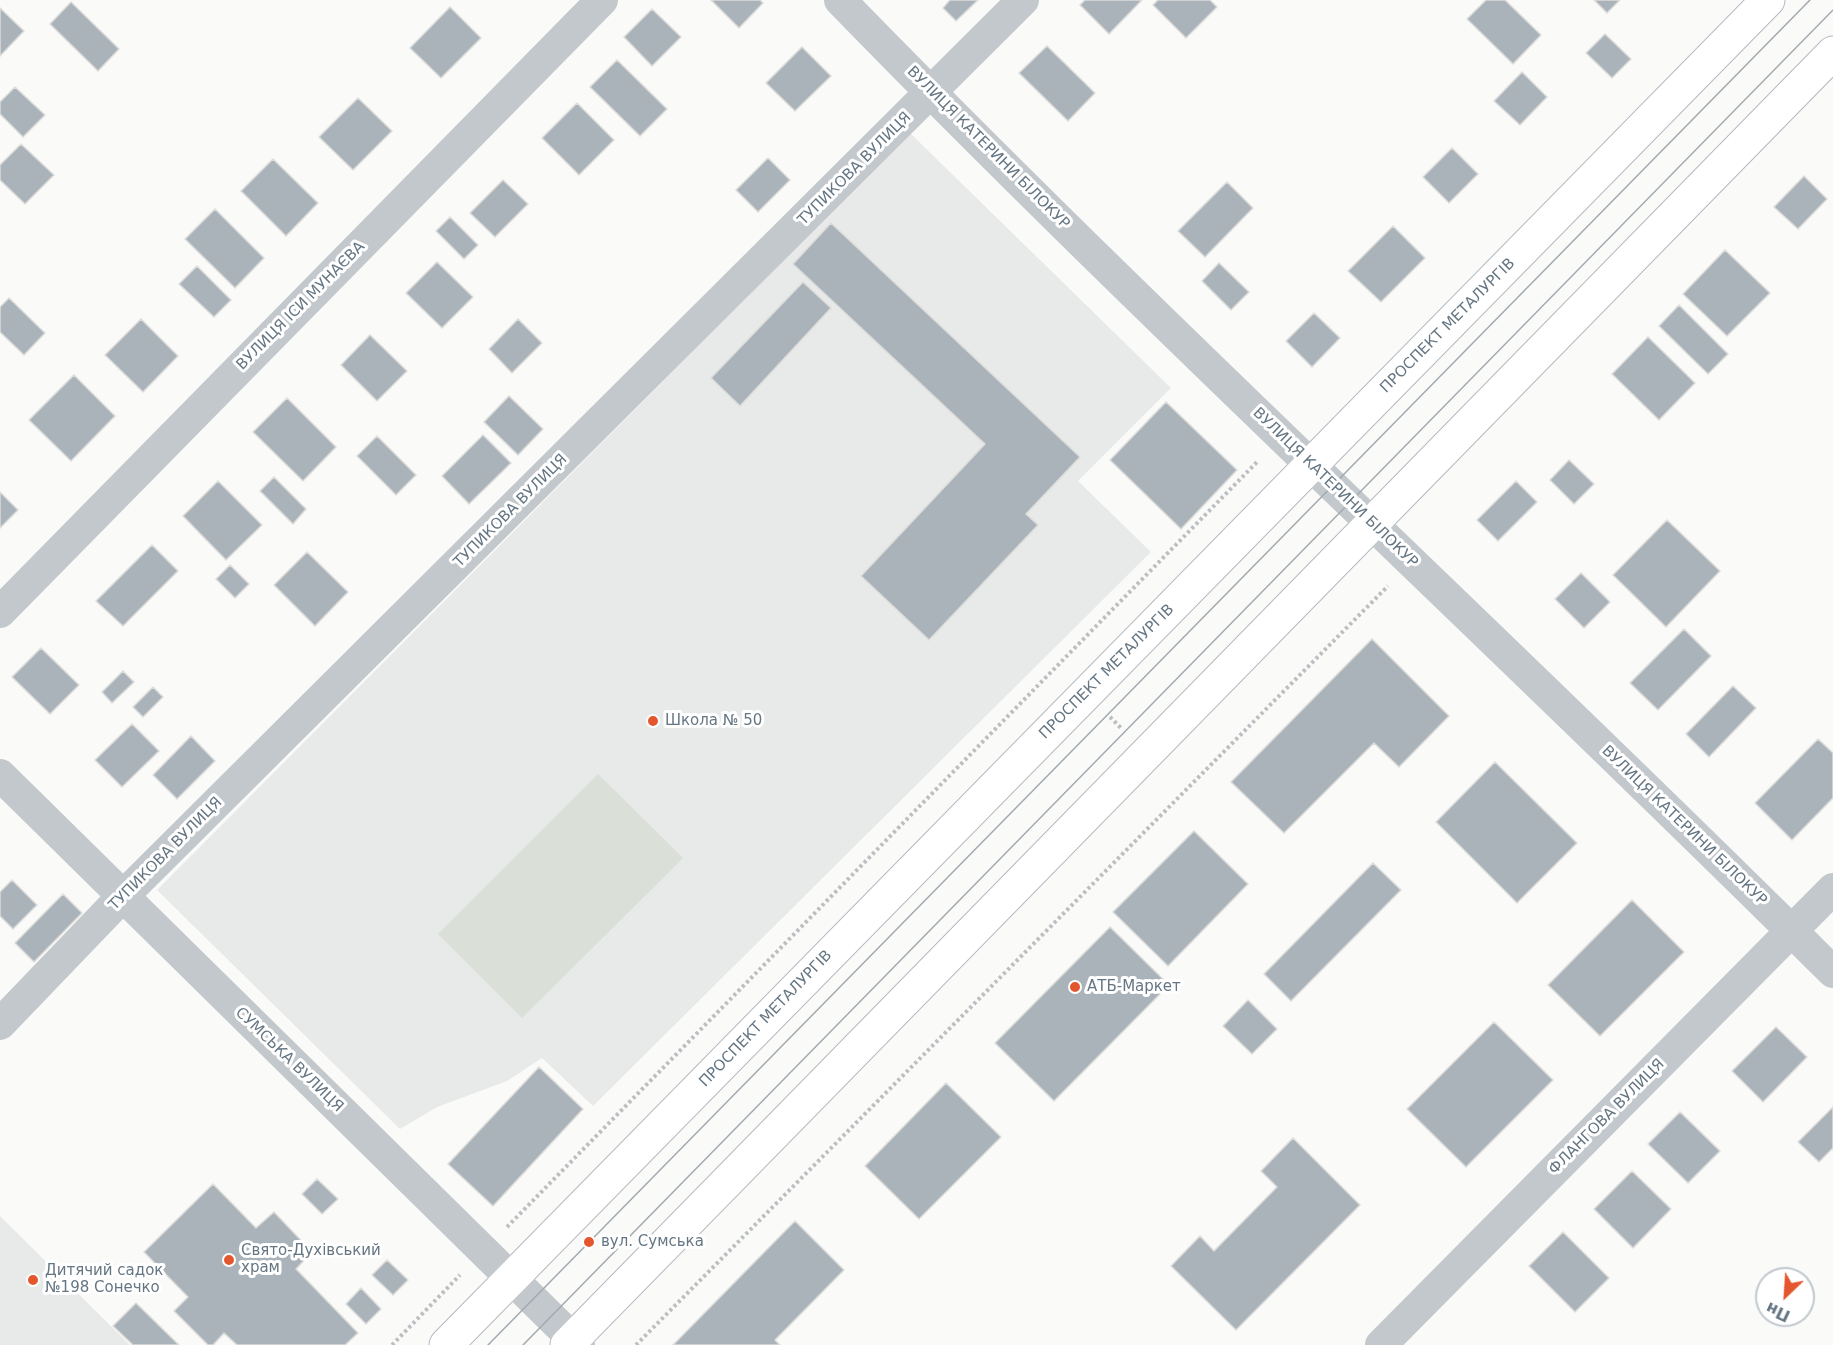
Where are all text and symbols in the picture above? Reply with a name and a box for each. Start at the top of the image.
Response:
street label: ВУЛИЦЯ КАТЕРИНИ БІЛОКУР [903,63,1073,233]
street label: ТУПИКОВА ВУЛИЦЯ [795,109,915,229]
street label: ВУЛИЦЯ ІСИ МУНАЄВА [233,238,369,374]
street label: ПРОСПЕКТ МЕТАЛУРГІВ [1377,255,1519,397]
street label: ВУЛИЦЯ КАТЕРИНИ БІЛОКУР [1249,404,1421,572]
street label: ТУПИКОВА ВУЛИЦЯ [451,451,571,571]
street label: ПРОСПЕКТ МЕТАЛУРГІВ [1036,601,1178,743]
place label: Школа № 50 [665,712,762,730]
marker: Школа № 50 [646,714,660,728]
street label: ВУЛИЦЯ КАТЕРИНИ БІЛОКУР [1598,742,1770,910]
street label: ТУПИКОВА ВУЛИЦЯ [106,794,226,914]
street label: ПРОСПЕКТ МЕТАЛУРГІВ [696,947,836,1091]
place label: АТБ-Маркет [1087,978,1181,996]
marker: АТБ-Маркет [1068,980,1082,994]
street label: СУМСЬКА ВУЛИЦЯ [231,1004,347,1116]
street label: ФЛАНГОВА ВУЛИЦЯ [1545,1055,1669,1179]
place label: вул. Сумська [601,1233,704,1251]
marker: вул. Сумська [582,1235,596,1249]
place label: Свято-Духівський храм [241,1242,381,1277]
marker: Свято-Духівський храм [222,1253,236,1267]
place label: Дитячий садок №198 Сонечко [45,1262,163,1297]
north arrow [1755,1267,1815,1327]
marker: Дитячий садок №198 Сонечко [26,1273,40,1287]
text: Пн [1763,1298,1793,1326]

